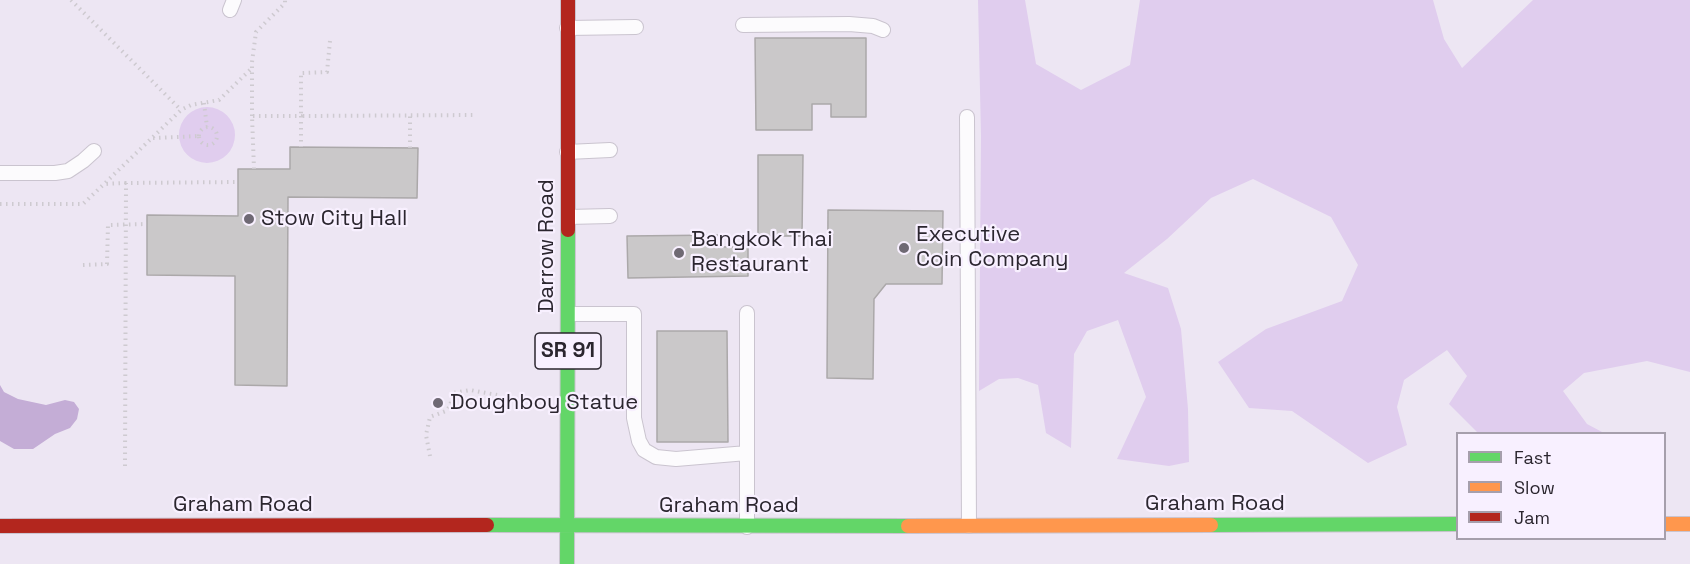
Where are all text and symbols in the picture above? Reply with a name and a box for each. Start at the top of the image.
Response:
street label: Darrow Road [534,179,560,313]
place label: Stow City Hall [261,206,407,232]
marker: Stow City Hall [242,212,256,226]
place label: Executive Coin Company [916,222,1068,274]
place label: Bangkok Thai Restaurant [691,227,833,278]
marker: Executive Coin Company [897,241,911,255]
marker: Bangkok Thai Restaurant [672,246,686,260]
road number: SR 91 [535,333,601,369]
place label: Doughboy Statue [450,390,638,416]
marker: Doughboy Statue [431,396,445,410]
legend [1456,432,1666,540]
text: Fast [1514,446,1551,469]
text: Slow [1514,476,1555,499]
street label: Graham Road [1145,491,1285,517]
street label: Graham Road [173,492,313,518]
street label: Graham Road [659,493,799,519]
text: Jam [1514,506,1550,529]

